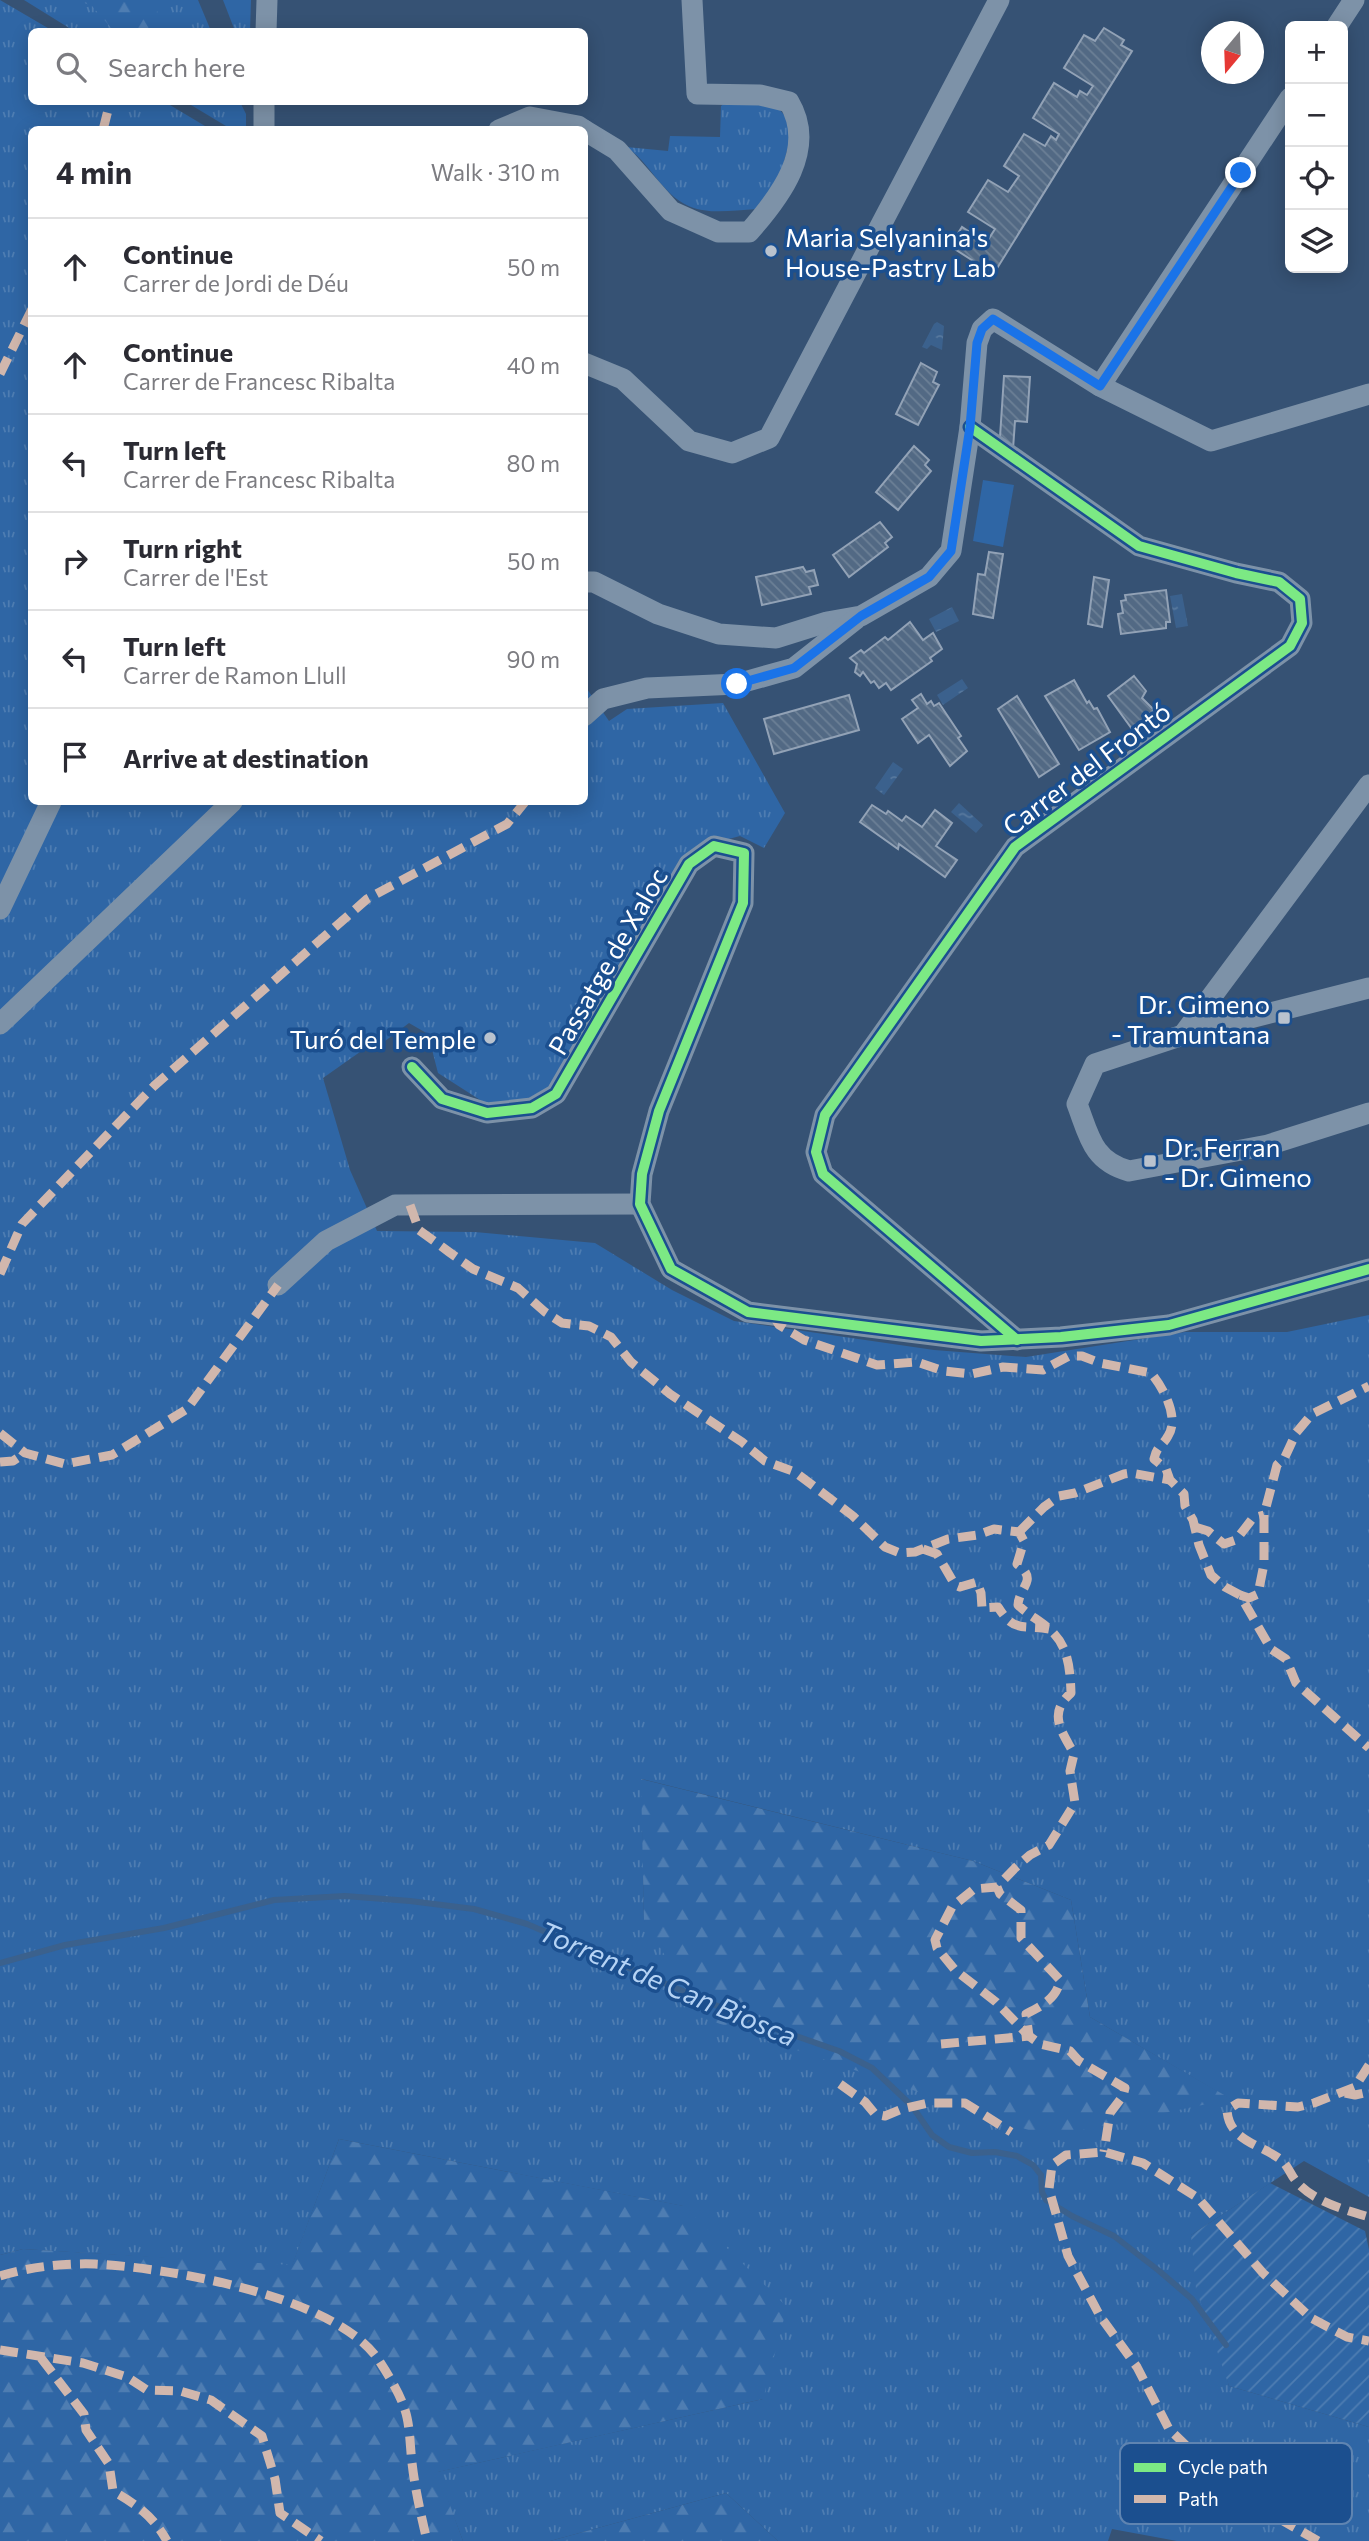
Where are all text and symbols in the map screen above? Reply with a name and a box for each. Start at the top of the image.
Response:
north arrow [1201,21,1264,84]
map controls [1285,21,1348,273]
button: + [1285,21,1348,84]
search box [28,28,588,105]
icon: search [52,48,90,86]
text: Search here [108,51,246,82]
button: − [1285,84,1348,147]
button: locate [1285,147,1348,210]
text: 4 min [56,153,132,190]
route end [1225,157,1256,188]
text: Walk · 310 m [431,158,560,186]
button: layers [1285,210,1348,273]
place label: Maria Selyanina's House-Pastry Lab [785,221,996,282]
text: Continue [123,238,233,269]
marker: Maria Selyanina's House-Pastry Lab [763,243,779,259]
icon: ahead [56,248,94,286]
text: 50 m [507,253,560,281]
text: Carrer de Jordi de Déu [123,269,349,297]
text: Continue [123,336,233,367]
icon: ahead [56,346,94,384]
text: 40 m [507,351,560,379]
text: Carrer de Francesc Ribalta [123,367,395,395]
text: Turn left [123,434,226,465]
icon: left [56,444,94,482]
text: 80 m [507,449,560,477]
text: Carrer de Francesc Ribalta [123,465,395,493]
text: Turn right [123,532,242,563]
icon: right [56,542,94,580]
text: 50 m [507,547,560,575]
text: Carrer de l'Est [123,563,268,591]
text: Turn left [123,630,226,661]
icon: left [56,640,94,678]
text: 90 m [507,645,560,673]
text: Carrer de Ramon Llull [123,661,347,689]
route start [721,668,752,699]
street label: Carrer del Frontó [996,695,1176,841]
icon: arrive [56,738,94,776]
text: Arrive at destination [123,742,369,773]
street label: Passatge de Xaloc [541,862,673,1060]
place label: Dr. Gimeno - Tramuntana [1111,988,1270,1049]
marker: Dr. Gimeno - Tramuntana [1276,1010,1292,1026]
place label: Turó del Temple [289,1023,476,1054]
marker: Turó del Temple [482,1030,498,1046]
place label: Dr. Ferran - Dr. Gimeno [1164,1131,1312,1192]
marker: Dr. Ferran - Dr. Gimeno [1142,1153,1158,1169]
water label: Torrent de Can Biosca [534,1913,802,2053]
legend [1120,2443,1352,2524]
text: Cycle path [1178,2455,1268,2478]
text: Path [1178,2487,1219,2510]

